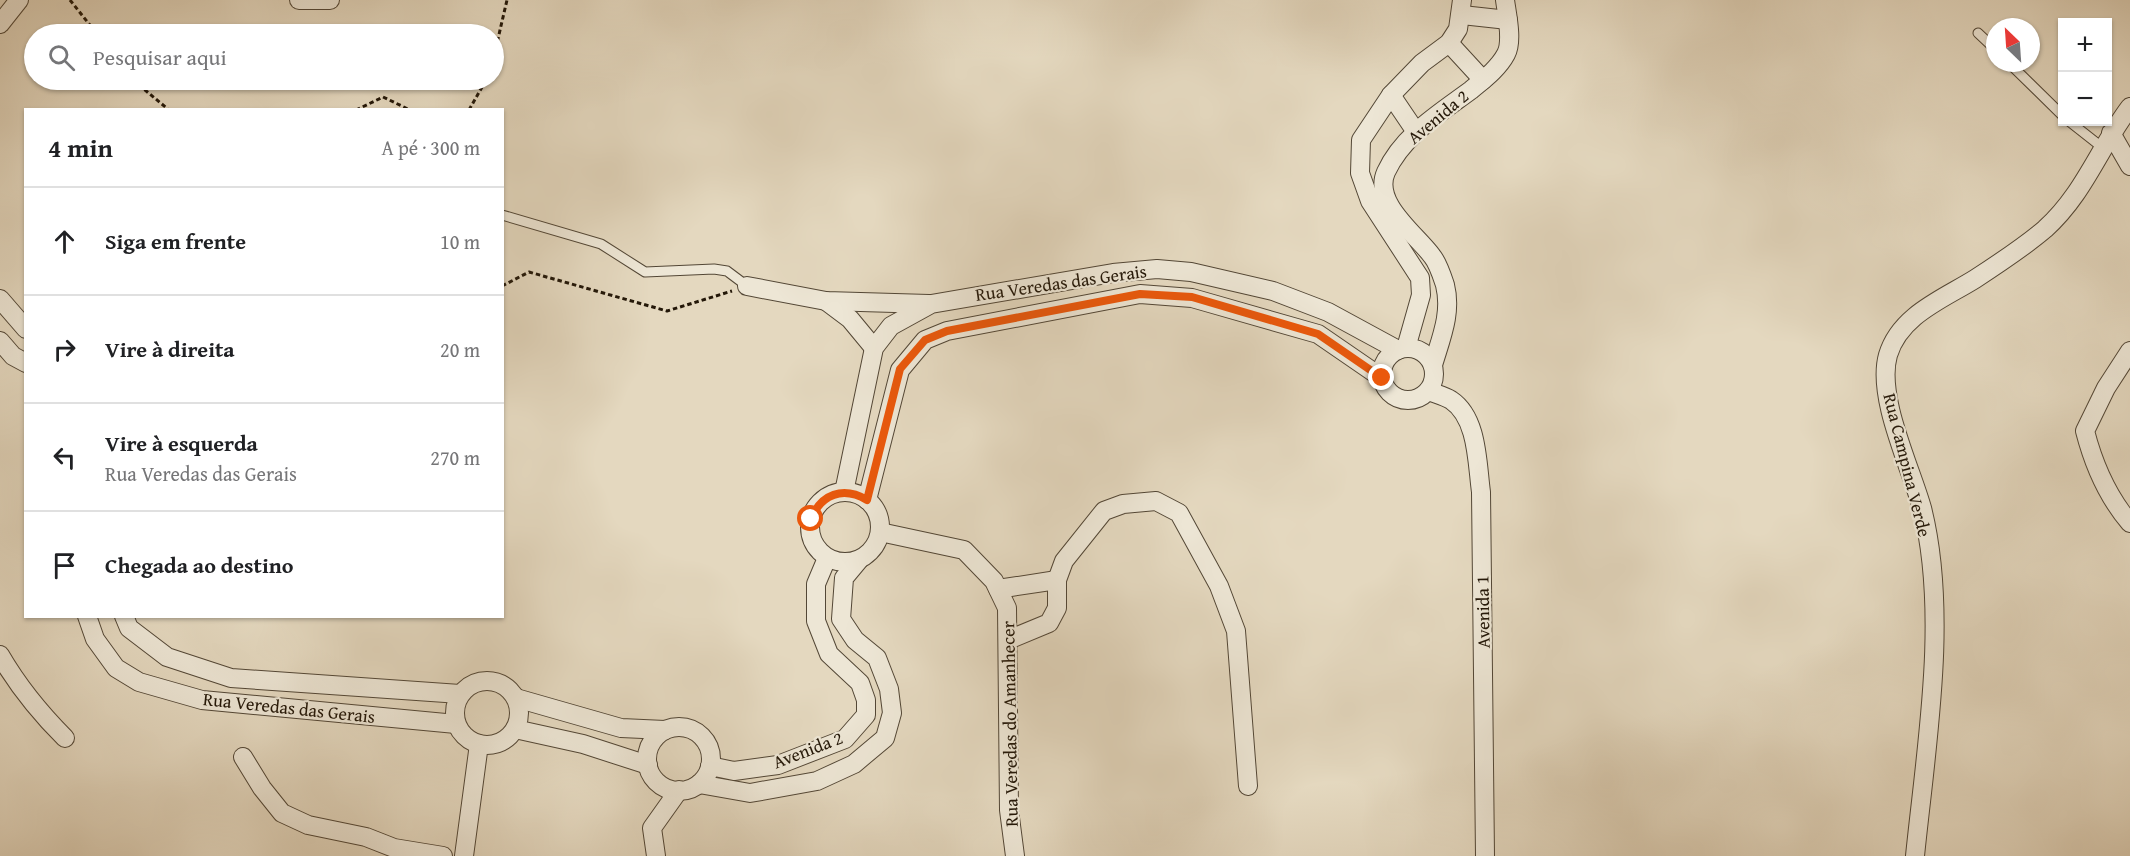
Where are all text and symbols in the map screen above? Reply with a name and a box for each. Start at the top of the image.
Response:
north arrow [1986,18,2040,72]
map controls [2058,18,2112,126]
button: + [2058,18,2112,72]
search box [24,24,504,90]
icon: search [45,41,78,74]
text: Pesquisar aqui [93,41,227,73]
button: − [2058,72,2112,126]
street label: Avenida 2 [1401,83,1474,150]
text: 4 min [48,128,113,167]
text: A pé · 300 m [382,133,480,162]
icon: ahead [48,225,81,258]
text: Siga em frente [105,225,246,257]
text: 10 m [440,227,480,256]
street label: Rua Veredas das Gerais [973,257,1148,308]
icon: right [48,333,81,366]
text: Vire à direita [105,333,235,365]
text: 20 m [440,335,480,364]
route end [1368,364,1394,390]
street label: Rua Campina Verde [1877,390,1938,540]
text: Vire à esquerda [105,427,258,459]
icon: left [48,441,81,474]
text: 270 m [430,443,480,472]
text: Rua Veredas das Gerais [105,459,297,488]
route start [797,505,823,531]
icon: arrive [48,549,81,582]
text: Chegada ao destino [105,549,293,581]
street label: Avenida 1 [1468,575,1497,649]
street label: Rua Veredas do Amanhecer [994,620,1025,827]
street label: Rua Veredas das Gerais [202,685,376,730]
street label: Avenida 2 [769,724,847,775]

